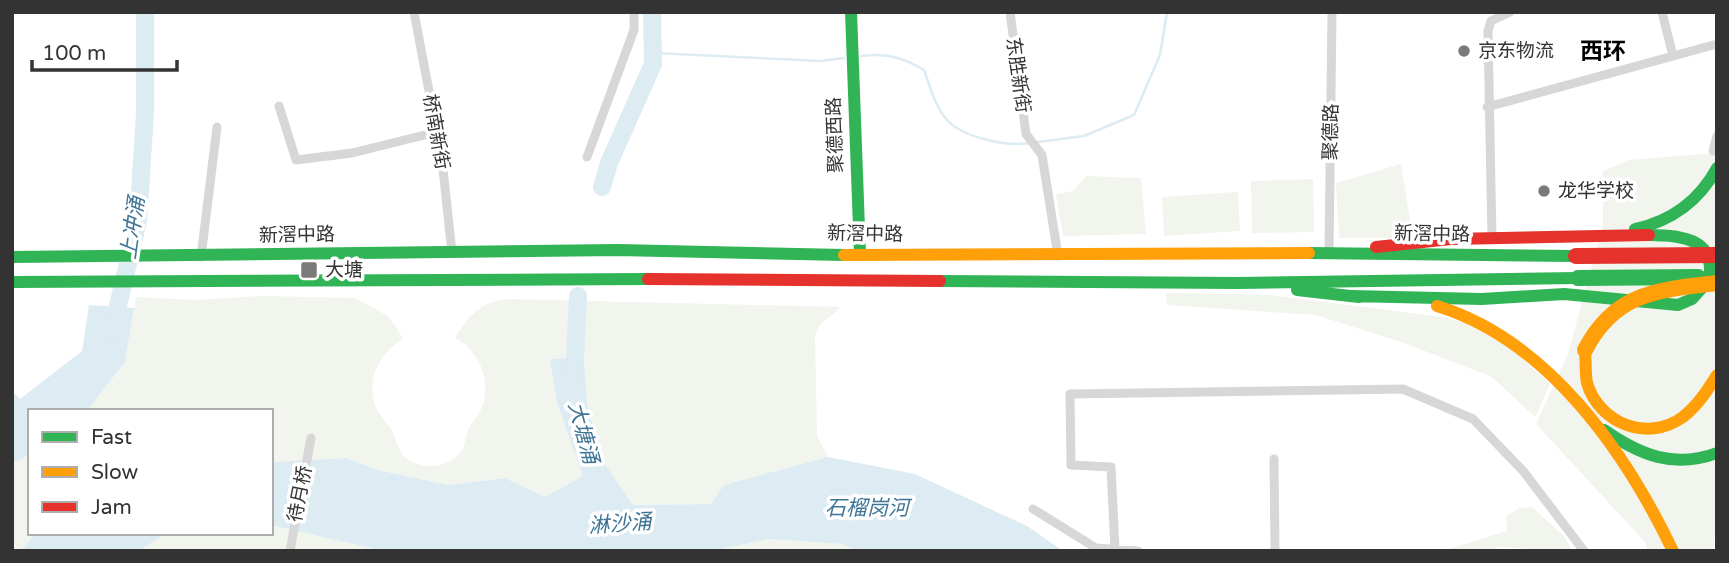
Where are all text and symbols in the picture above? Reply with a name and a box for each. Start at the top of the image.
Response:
scale bar [32,28,177,72]
street label: 东胜新街 [1002,36,1034,114]
district label: 西环 [1580,38,1626,66]
place label: 京东物流 [1478,40,1554,62]
text: 100 m [42,41,106,66]
marker: 京东物流 [1456,43,1472,59]
street label: 桥南新街 [419,93,453,171]
street label: 聚德西路 [823,97,847,173]
street label: 聚德路 [1320,103,1342,161]
place label: 龙华学校 [1558,180,1634,202]
marker: 龙华学校 [1536,183,1552,199]
water label: 上冲涌 [116,193,150,261]
street label: 新滘中路 [827,222,903,246]
street label: 新滘中路 [1394,222,1470,246]
street label: 新滘中路 [259,223,335,247]
place label: 大塘 [325,259,363,281]
marker: 大塘 [299,260,319,280]
water label: 大塘涌 [563,399,604,469]
legend [28,409,273,535]
text: Fast [91,425,132,450]
text: Slow [91,460,139,485]
street label: 待月桥 [284,464,316,524]
text: Jam [91,495,132,520]
water label: 石榴岗河 [825,496,913,521]
water label: 淋沙涌 [588,509,654,539]

